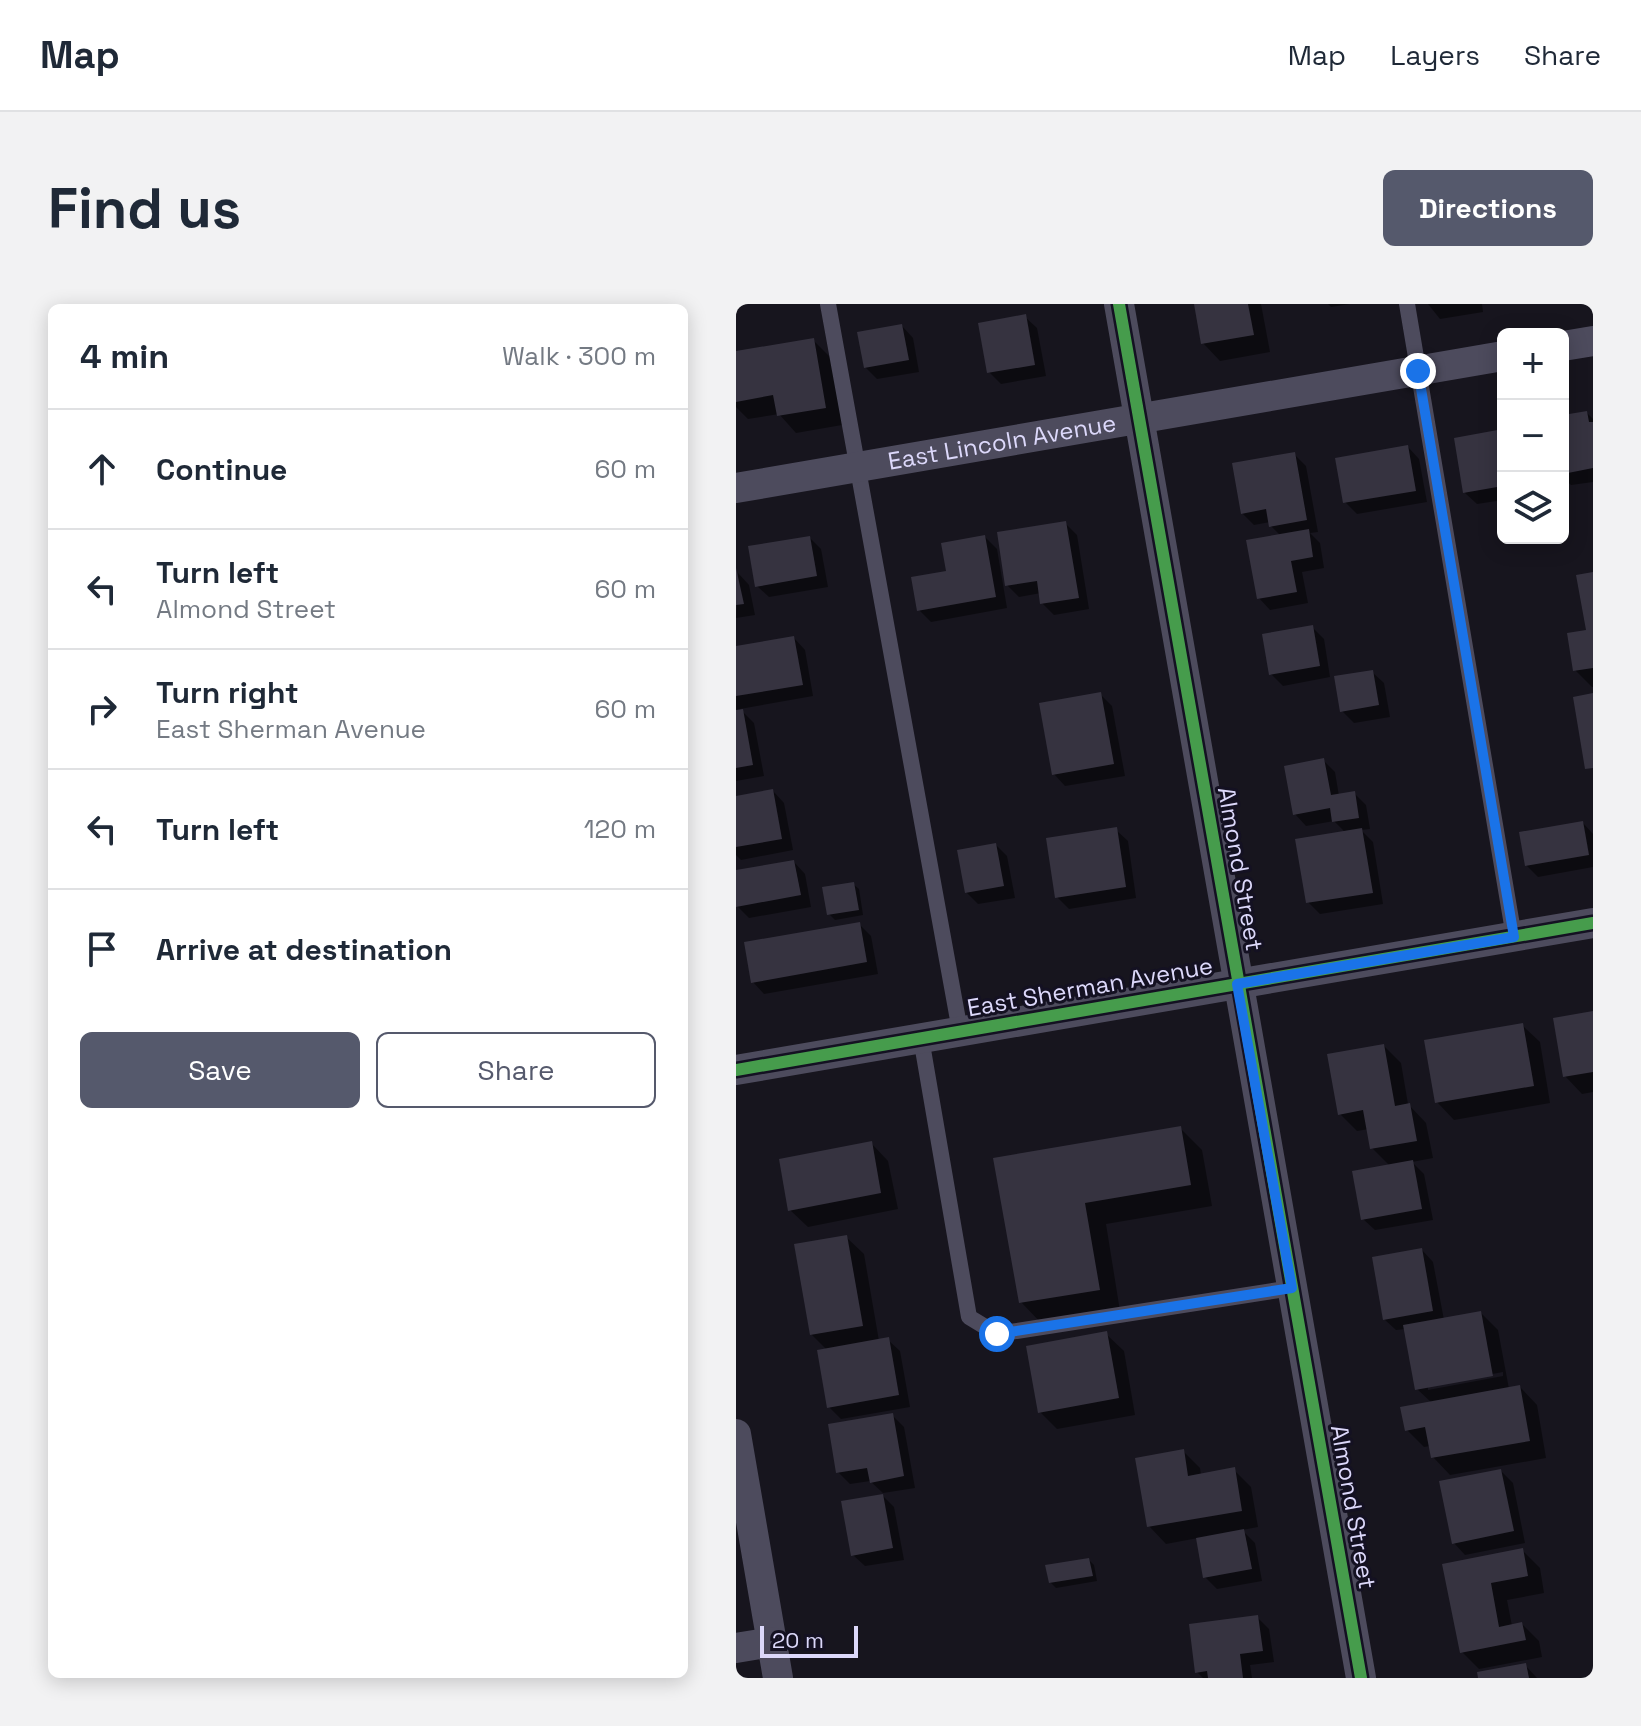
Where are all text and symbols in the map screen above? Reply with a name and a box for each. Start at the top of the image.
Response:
text: Map [40,31,120,79]
text: Map [1288,37,1346,73]
text: Layers [1390,37,1480,73]
text: Share [1524,37,1601,73]
button: Directions [1383,170,1593,246]
text: Find us [48,173,241,244]
map controls [1497,328,1569,544]
button: + [1497,328,1569,400]
text: 4 min [80,335,169,378]
text: Walk · 300 m [502,339,656,373]
route end [1400,353,1436,389]
button: − [1497,400,1569,472]
street label: East Lincoln Avenue [886,407,1118,477]
icon: ahead [80,447,124,491]
text: Continue [156,450,287,489]
text: 60 m [594,452,656,486]
button: layers [1497,472,1569,544]
text: Turn left [156,553,279,592]
icon: left [80,567,124,611]
text: 60 m [594,572,656,606]
text: Almond Street [156,592,336,626]
text: Turn right [156,673,299,712]
icon: right [80,687,124,731]
text: 60 m [594,692,656,726]
text: East Sherman Avenue [156,712,426,746]
street label: Almond Street [1211,784,1270,953]
icon: left [80,807,124,851]
text: Turn left [156,810,279,849]
text: 120 m [584,812,656,846]
icon: arrive [80,927,124,971]
text: Arrive at destination [156,930,452,969]
street label: East Sherman Avenue [964,950,1215,1023]
button: Save [80,1032,360,1108]
button: Share [376,1032,656,1108]
route start [979,1316,1015,1352]
street label: Almond Street [1324,1422,1383,1591]
scale bar [760,1622,858,1658]
text: 20 m [772,1626,824,1654]

